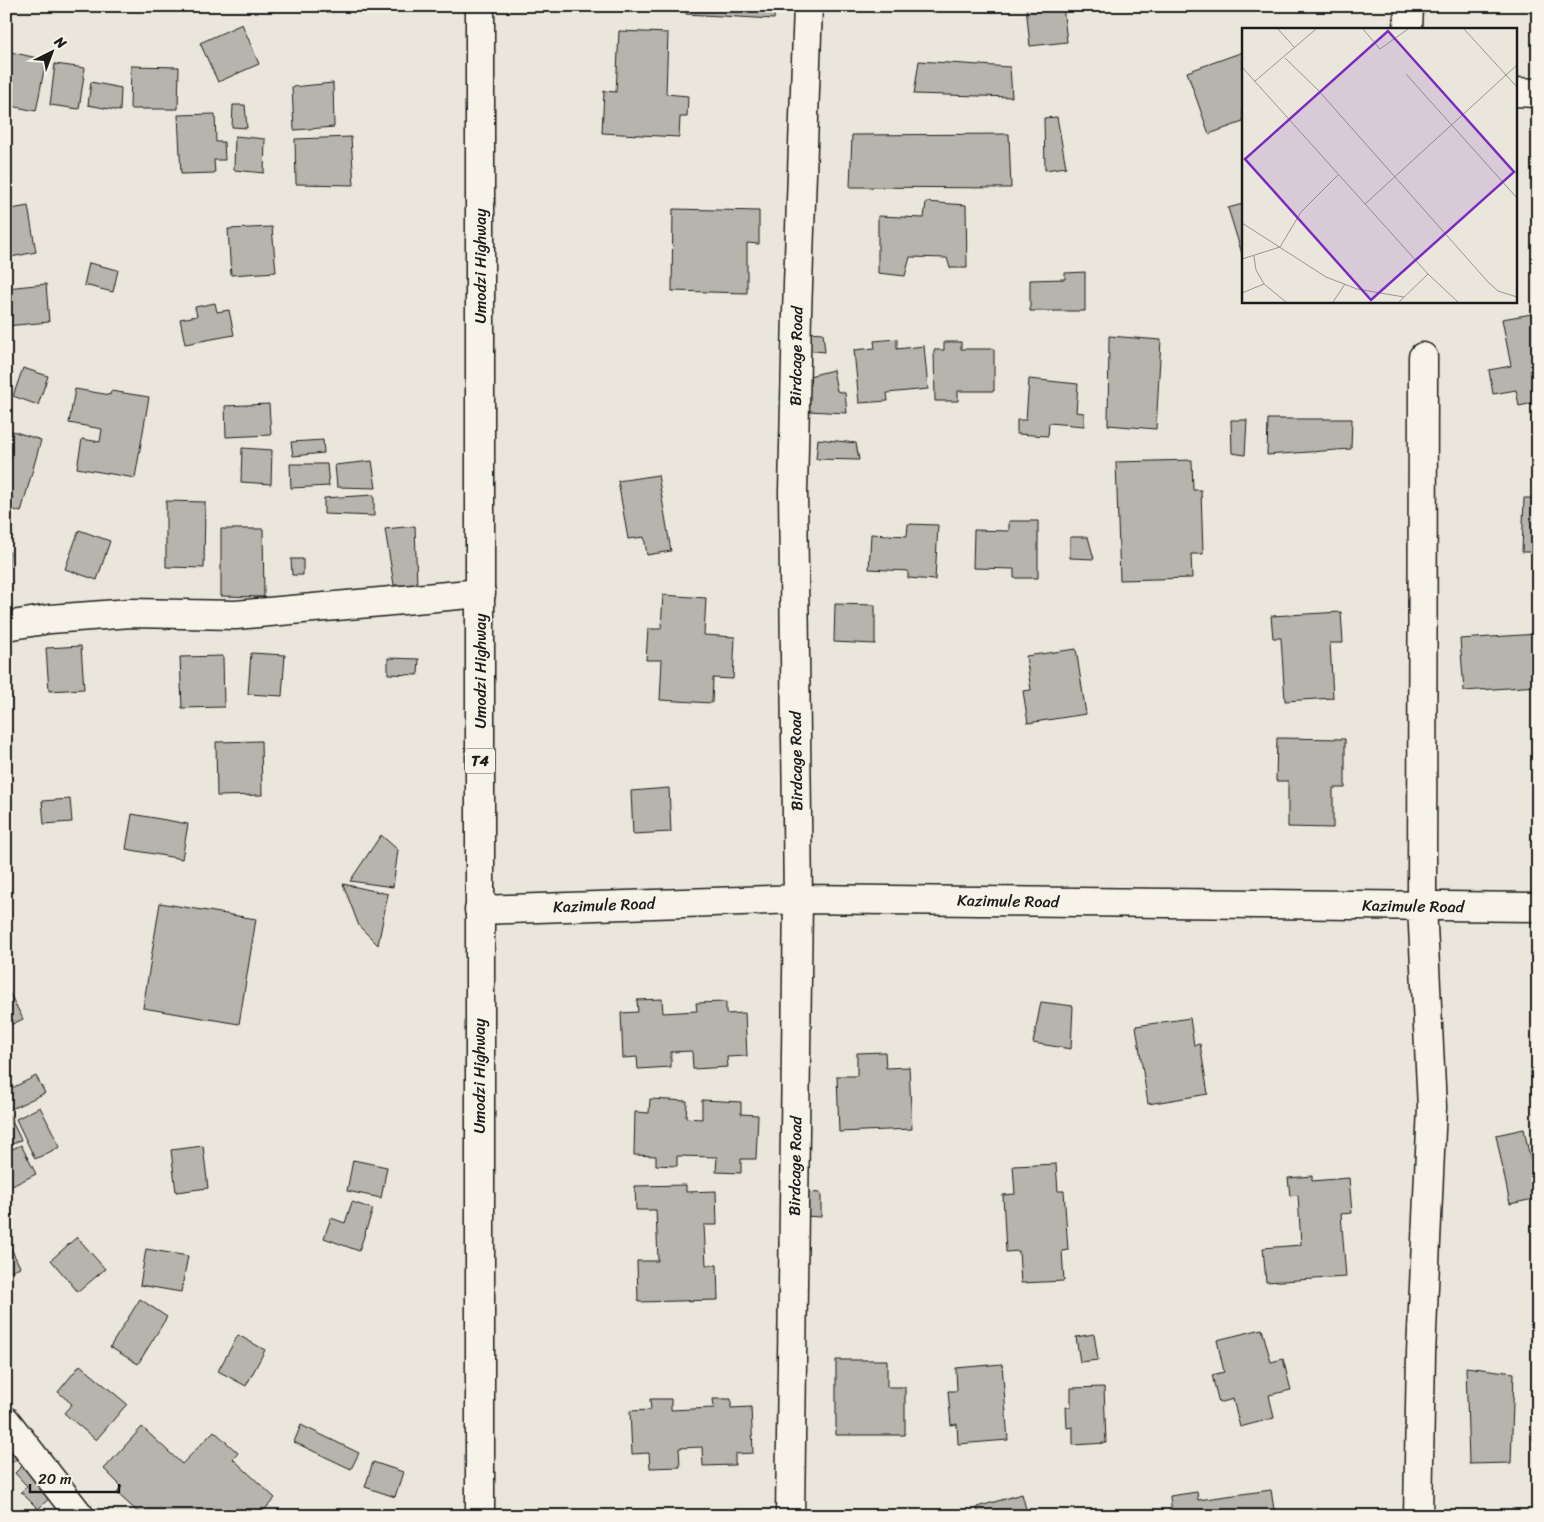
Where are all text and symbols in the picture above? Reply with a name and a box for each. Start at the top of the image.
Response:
north arrow [28,28,78,78]
inset map [1242,28,1516,302]
text: N [48,30,73,55]
street label: Umodzi Highway [466,208,495,324]
street label: Birdcage Road [781,304,811,406]
street label: Umodzi Highway [466,613,495,729]
street label: Birdcage Road [781,709,811,811]
road number: T4 [465,748,495,774]
street label: Kazimule Road [957,886,1061,916]
street label: Kazimule Road [553,889,657,921]
street label: Kazimule Road [1362,891,1466,921]
street label: Umodzi Highway [465,1018,494,1134]
street label: Birdcage Road [780,1114,810,1216]
scale bar [30,1462,119,1494]
text: 20 m [38,1466,72,1492]

